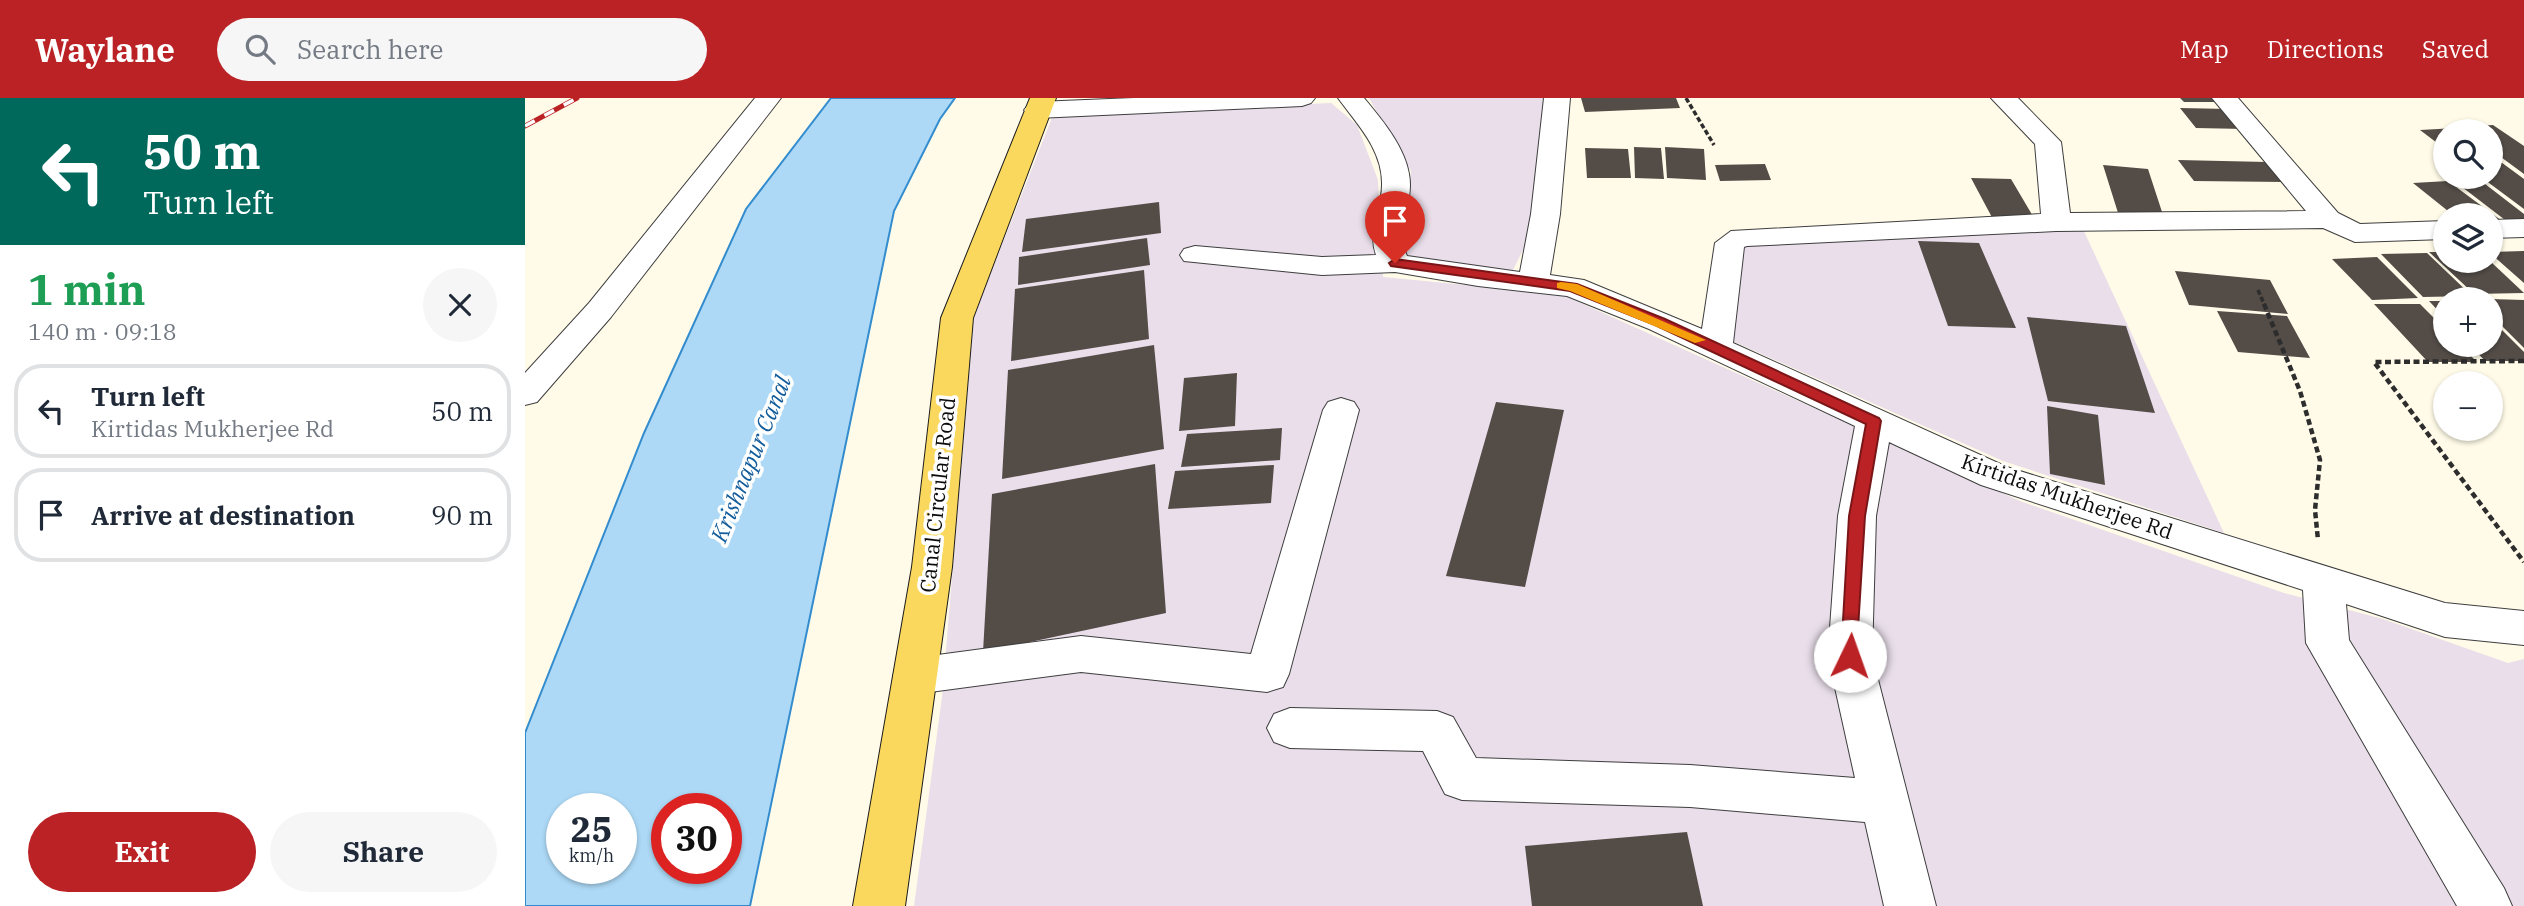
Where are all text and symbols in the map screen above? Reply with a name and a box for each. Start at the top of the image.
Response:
search box [217,18,707,81]
text: Waylane [35,28,175,71]
icon: search [241,30,279,68]
text: Search here [297,32,443,66]
text: Map [2180,33,2229,65]
text: Directions [2267,33,2384,65]
text: Saved [2422,33,2489,65]
text: 50 m [143,119,261,182]
map controls [2433,119,2503,441]
button: search [2433,119,2503,189]
icon: left [28,126,119,217]
text: Turn left [143,181,274,223]
pin [1365,191,1425,263]
icon: arrive [1376,202,1414,240]
button: layers [2433,203,2503,273]
text: 1 min [28,262,146,317]
button: close [423,268,497,342]
button: + [2433,287,2503,357]
text: 140 m · 09:18 [28,316,177,346]
water label: Krishnapur Canal [703,371,797,547]
button: − [2433,371,2503,441]
text: Turn left [91,379,205,413]
icon: left [32,392,70,430]
text: 50 m [431,394,493,428]
street label: Canal Circular Road [913,396,961,594]
text: Kirtidas Mukherjee Rd [91,413,334,443]
street label: Kirtidas Mukherjee Rd [1958,447,2177,545]
icon: arrive [32,496,70,534]
text: Arrive at destination [91,498,355,532]
text: 90 m [431,498,493,532]
position arrow [1813,619,1887,693]
speed limit sign: 30 [651,793,742,884]
text: 25 [570,806,613,852]
button: Exit [28,812,256,892]
button: Share [270,812,497,892]
text: km/h [569,844,614,867]

